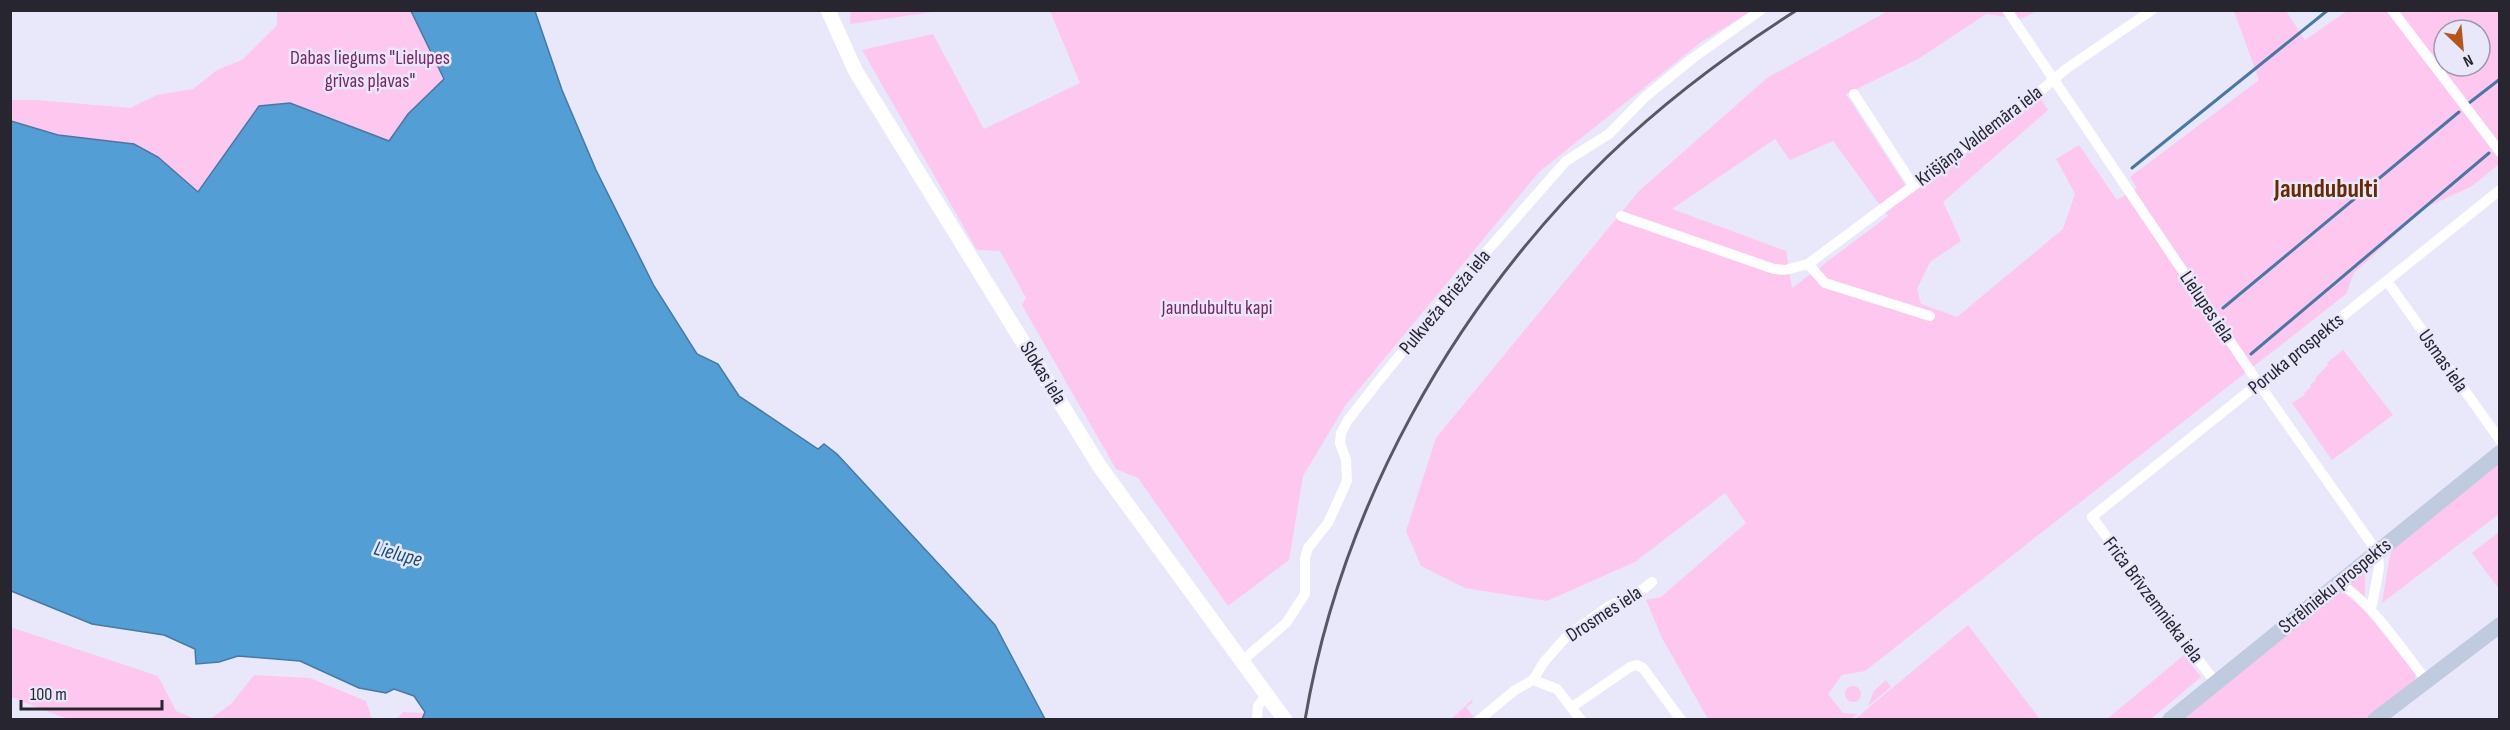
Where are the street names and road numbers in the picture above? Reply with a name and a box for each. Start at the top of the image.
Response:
street label: Krišjāņa Valdemāra iela [1911,81,2047,191]
street label: Pulkveža Brieža iela [1394,245,1496,359]
street label: Lielupes iela [2174,267,2240,347]
street label: Poruka prospekts [2244,308,2348,400]
street label: Usmas iela [2413,325,2473,397]
street label: Slokas iela [1014,337,1072,409]
street label: Friča Brīvzemnieka iela [2098,532,2208,668]
street label: Strēlnieku prospekts [2274,533,2396,639]
street label: Drosmes iela [1562,581,1646,647]

